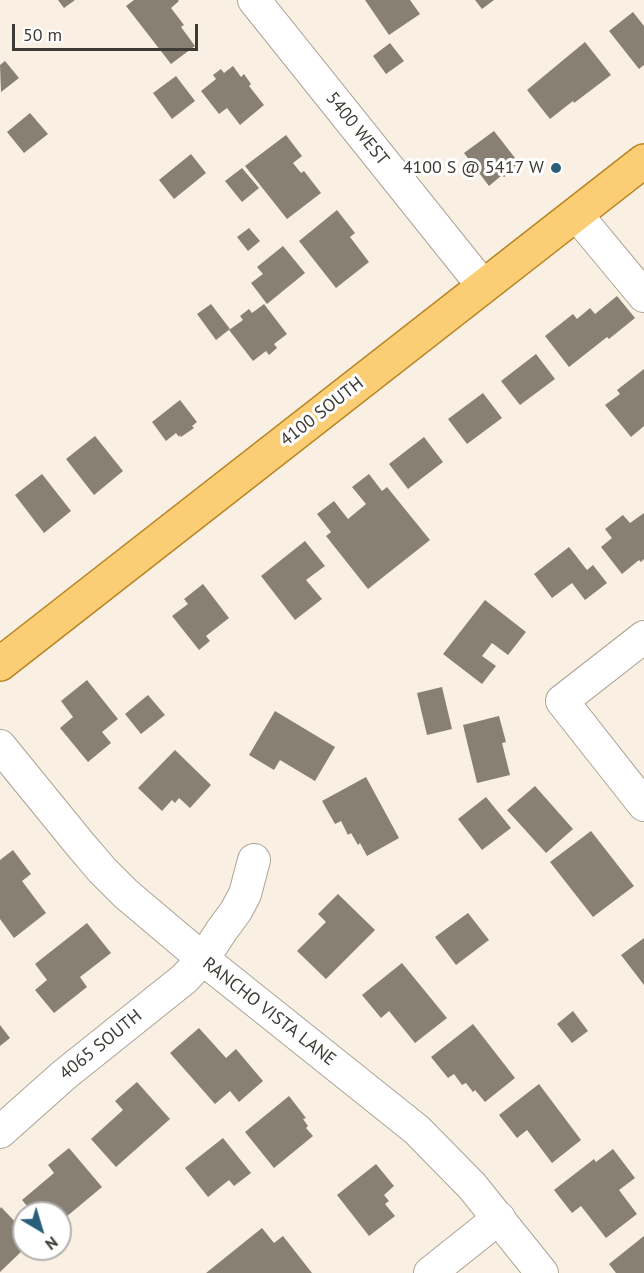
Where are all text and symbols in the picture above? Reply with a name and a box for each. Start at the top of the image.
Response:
scale bar [15,12,201,50]
text: 50 m [23,23,62,46]
street label: 5400 WEST [321,88,393,170]
place label: 4100 S @ 5417 W [403,157,544,179]
marker: 4100 S @ 5417 W [549,161,563,175]
street label: 4100 SOUTH [276,373,368,451]
street label: RANCHO VISTA LANE [198,953,340,1071]
street label: 4065 SOUTH [55,1005,147,1085]
north arrow [12,1201,72,1261]
text: N [42,1232,62,1255]

